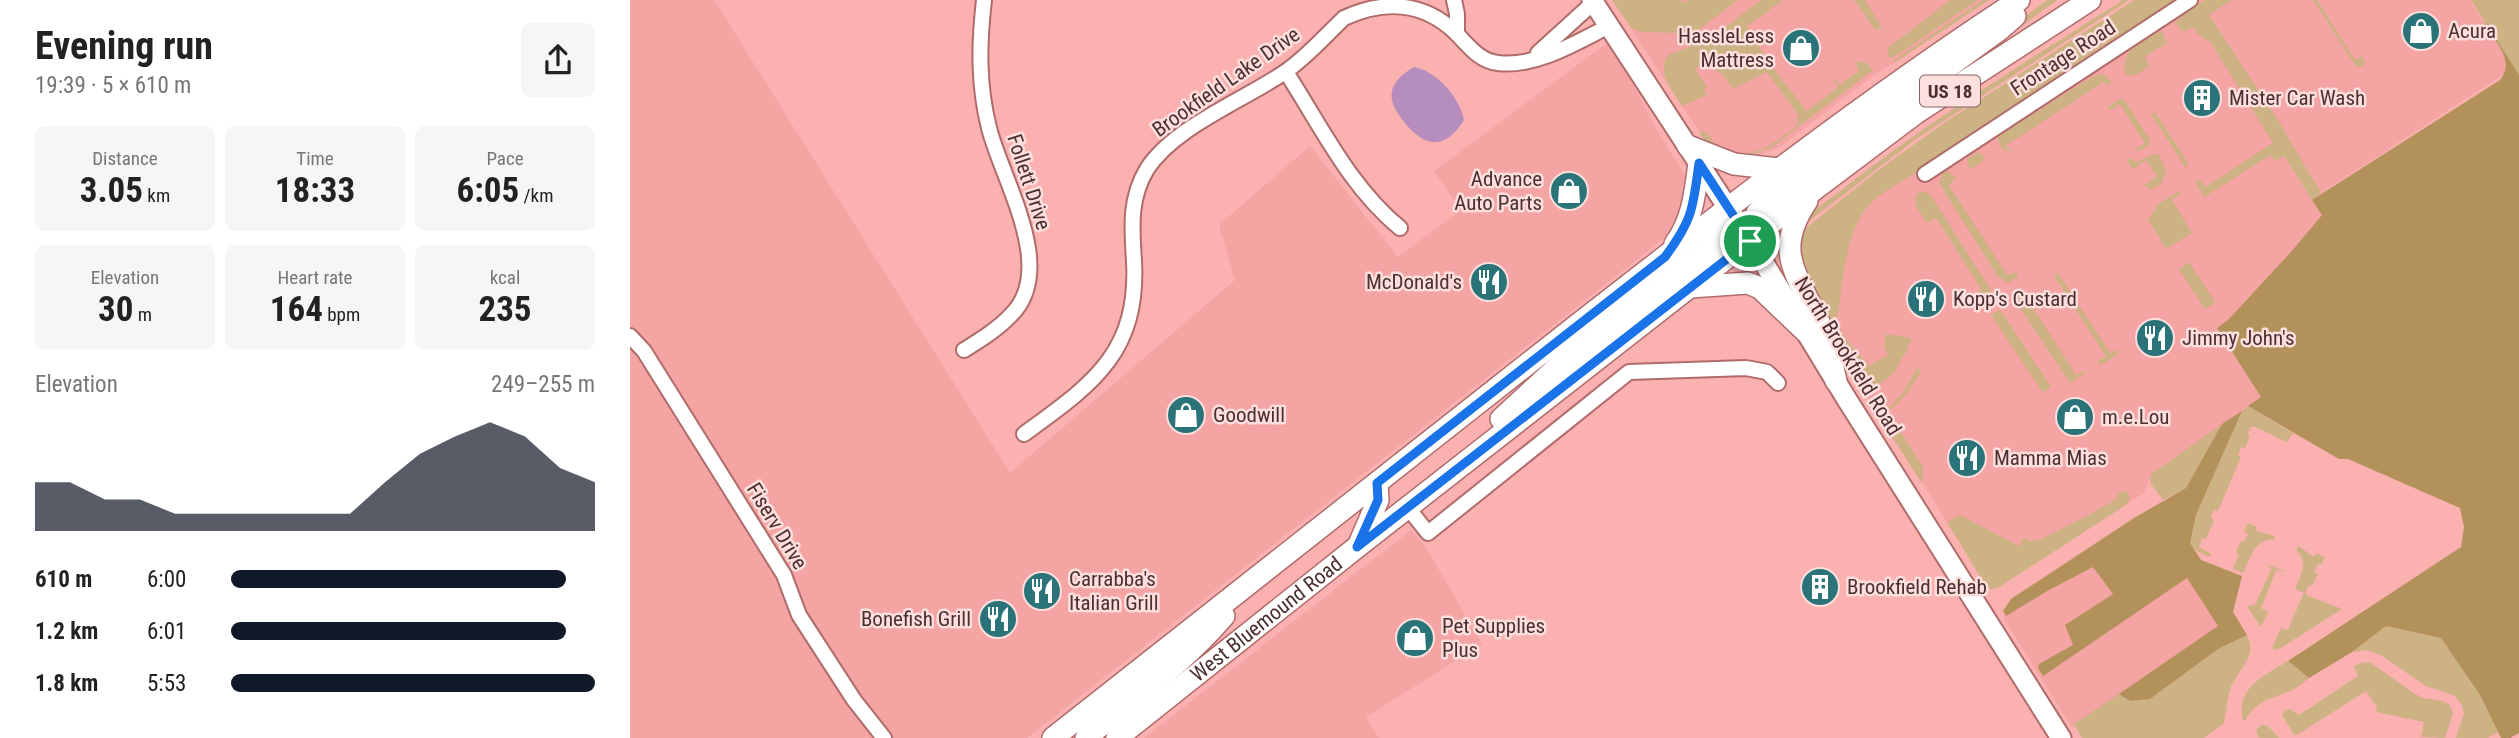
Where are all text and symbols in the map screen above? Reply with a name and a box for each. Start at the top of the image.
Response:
shop icon: Acura [2400,10,2442,52]
street label: Frontage Road [2006,15,2120,101]
place label: Acura [2448,19,2496,43]
street label: Brookfield Lake Drive [1148,22,1304,142]
button: share [521,23,595,97]
text: Evening run [35,24,213,68]
place label: HassleLess Mattress [1678,24,1774,72]
shop icon: HassleLess Mattress [1780,27,1822,69]
text: 19:39 · 5 × 610 m [35,72,191,99]
road number: US 18 [1920,76,1980,106]
building icon: Mister Car Wash [2181,77,2223,119]
place label: Mister Car Wash [2229,86,2365,110]
street label: Follett Drive [1002,131,1056,233]
text: Distance [92,147,158,170]
text: Time [296,147,334,170]
text: Pace [486,147,524,170]
place label: Advance Auto Parts [1454,167,1542,215]
text: 3.05 [80,170,143,211]
text: 18:33 [275,170,355,211]
text: 6:05 [457,170,519,211]
shop icon: Advance Auto Parts [1548,170,1590,212]
text: km [143,184,170,207]
text: /km [519,184,553,207]
pin [1720,211,1780,271]
icon: arrive [1731,222,1769,260]
restaurant icon: McDonald's [1468,261,1510,303]
text: Elevation [91,266,159,289]
text: Heart rate [277,266,353,289]
text: kcal [490,266,520,289]
place label: McDonald's [1366,270,1462,294]
street label: North Brookfield Road [1790,272,1906,440]
restaurant icon: Kopp's Custard [1905,278,1947,320]
place label: Kopp's Custard [1953,287,2077,311]
text: 30 [98,289,133,330]
text: 164 [270,289,323,330]
text: 235 [478,289,532,330]
text: m [133,303,152,326]
text: bpm [323,303,360,326]
restaurant icon: Jimmy John's [2134,317,2176,359]
place label: Jimmy John's [2182,326,2295,350]
text: Elevation [35,371,118,398]
text: 249–255 m [491,371,595,398]
shop icon: Goodwill [1165,394,1207,436]
shop icon: m.e.Lou [2054,396,2096,438]
place label: Goodwill [1213,403,1285,427]
place label: m.e.Lou [2102,405,2169,429]
restaurant icon: Mamma Mias [1946,437,1988,479]
place label: Mamma Mias [1994,446,2107,470]
street label: Fiserv Drive [742,478,812,574]
street label: West Bluemound Road [1186,552,1347,687]
text: 610 m [35,566,92,593]
text: 6:00 [147,566,186,593]
building icon: Brookfield Rehab [1799,566,1841,608]
place label: Carrabba's Italian Grill [1069,567,1158,615]
restaurant icon: Carrabba's Italian Grill [1021,570,1063,612]
place label: Brookfield Rehab [1847,575,1987,599]
restaurant icon: Bonefish Grill [977,598,1019,640]
place label: Bonefish Grill [861,607,971,631]
place label: Pet Supplies Plus [1442,614,1545,662]
shop icon: Pet Supplies Plus [1394,617,1436,659]
text: 1.2 km [35,618,98,645]
text: 6:01 [147,618,186,645]
text: 1.8 km [35,670,98,697]
text: 5:53 [147,670,186,697]

